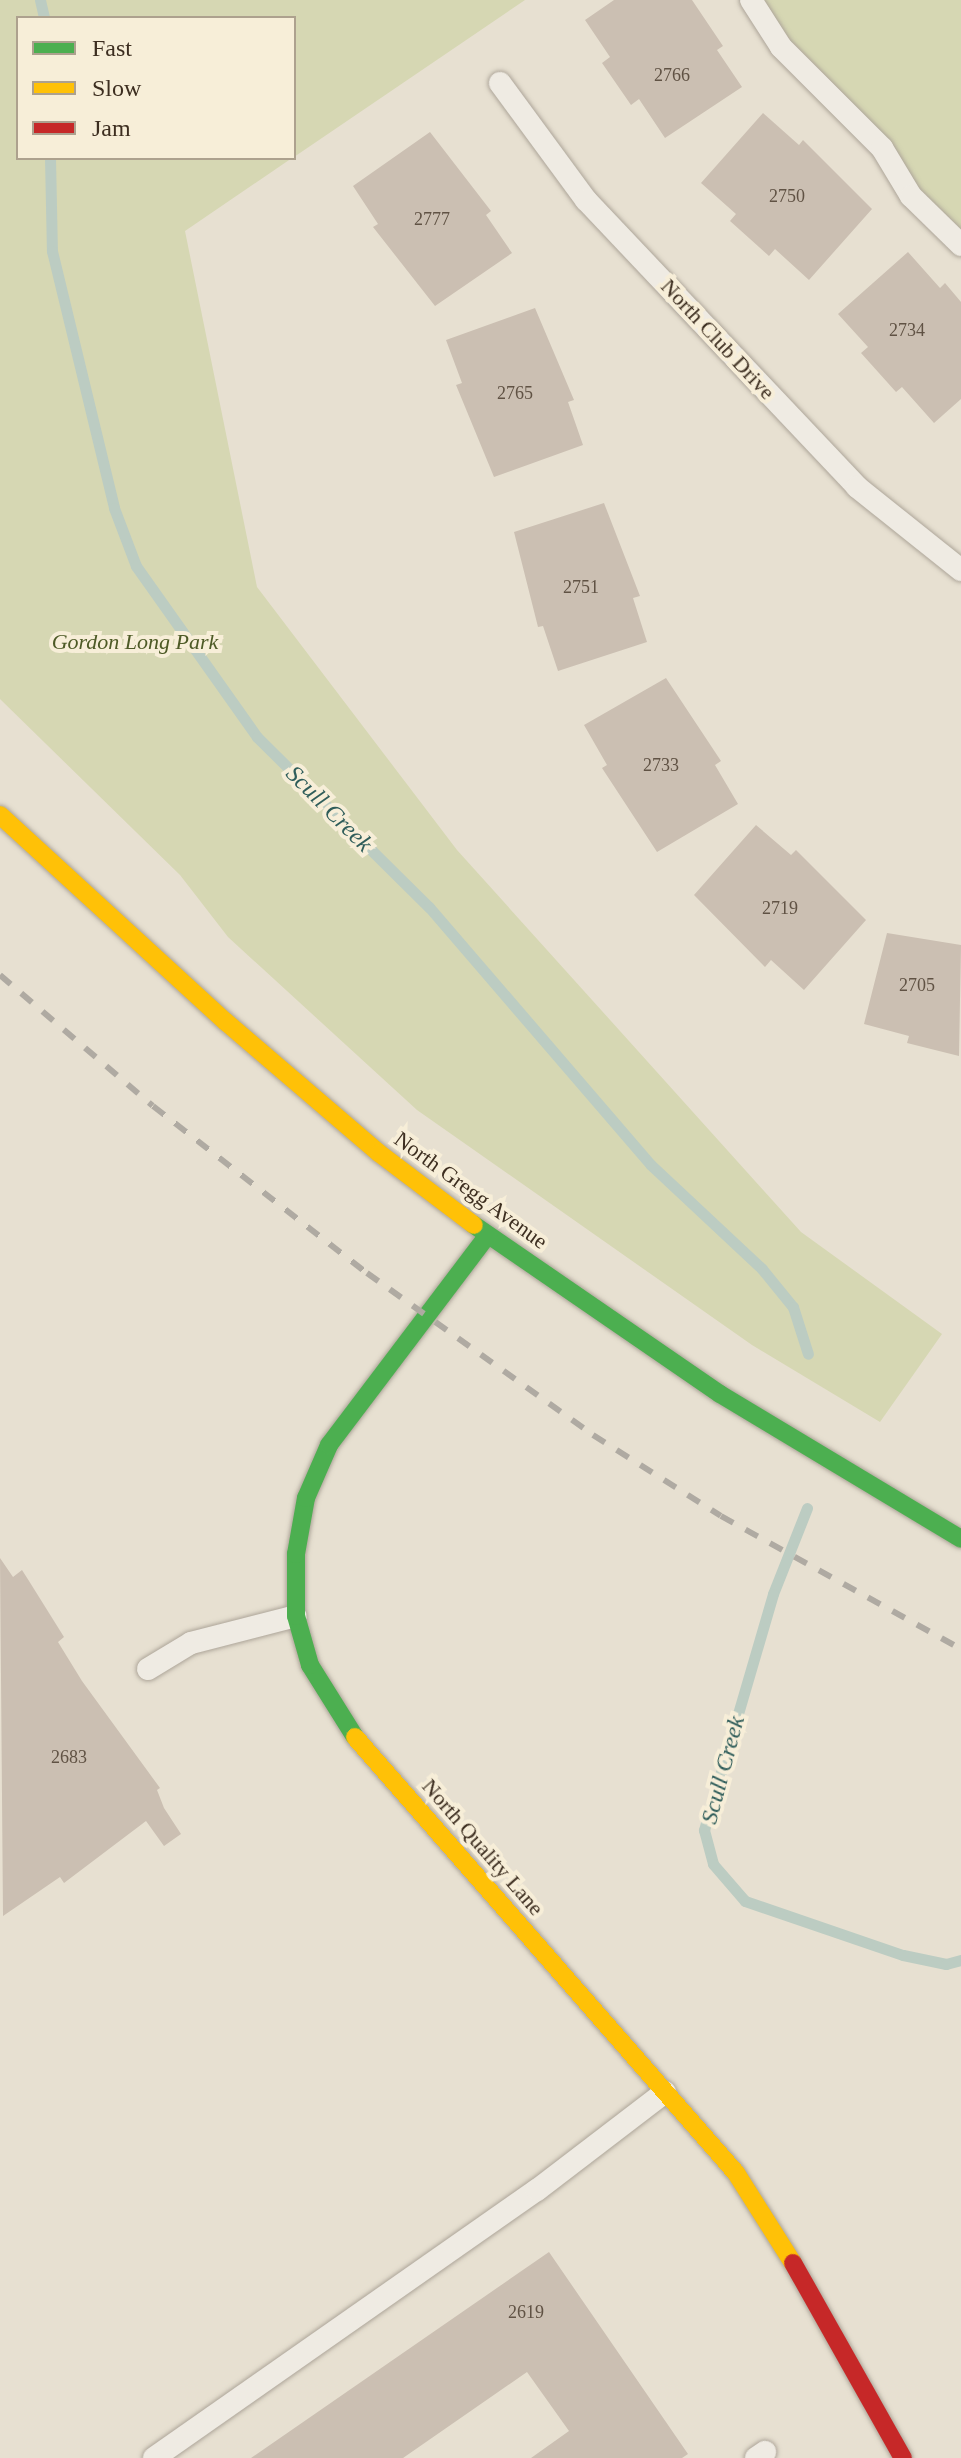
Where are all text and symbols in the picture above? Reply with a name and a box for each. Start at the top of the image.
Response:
legend [16,16,296,160]
text: Fast [92,35,132,61]
house number: 2766 [654,64,690,86]
text: Slow [92,75,141,101]
text: Jam [92,115,131,141]
house number: 2750 [769,185,805,207]
house number: 2777 [414,208,450,230]
street label: North Club Drive [655,273,781,405]
house number: 2734 [889,319,925,341]
house number: 2765 [497,382,533,404]
house number: 2751 [563,576,599,598]
park label: Gordon Long Park [52,629,218,655]
house number: 2733 [643,754,679,776]
water label: Scull Creek [280,760,378,858]
house number: 2719 [762,897,798,919]
house number: 2705 [899,974,935,996]
street label: North Gregg Avenue [389,1125,553,1255]
water label: Scull Creek [695,1713,751,1827]
house number: 2683 [51,1746,87,1768]
street label: North Quality Lane [417,1773,549,1921]
house number: 2619 [508,2301,544,2323]

